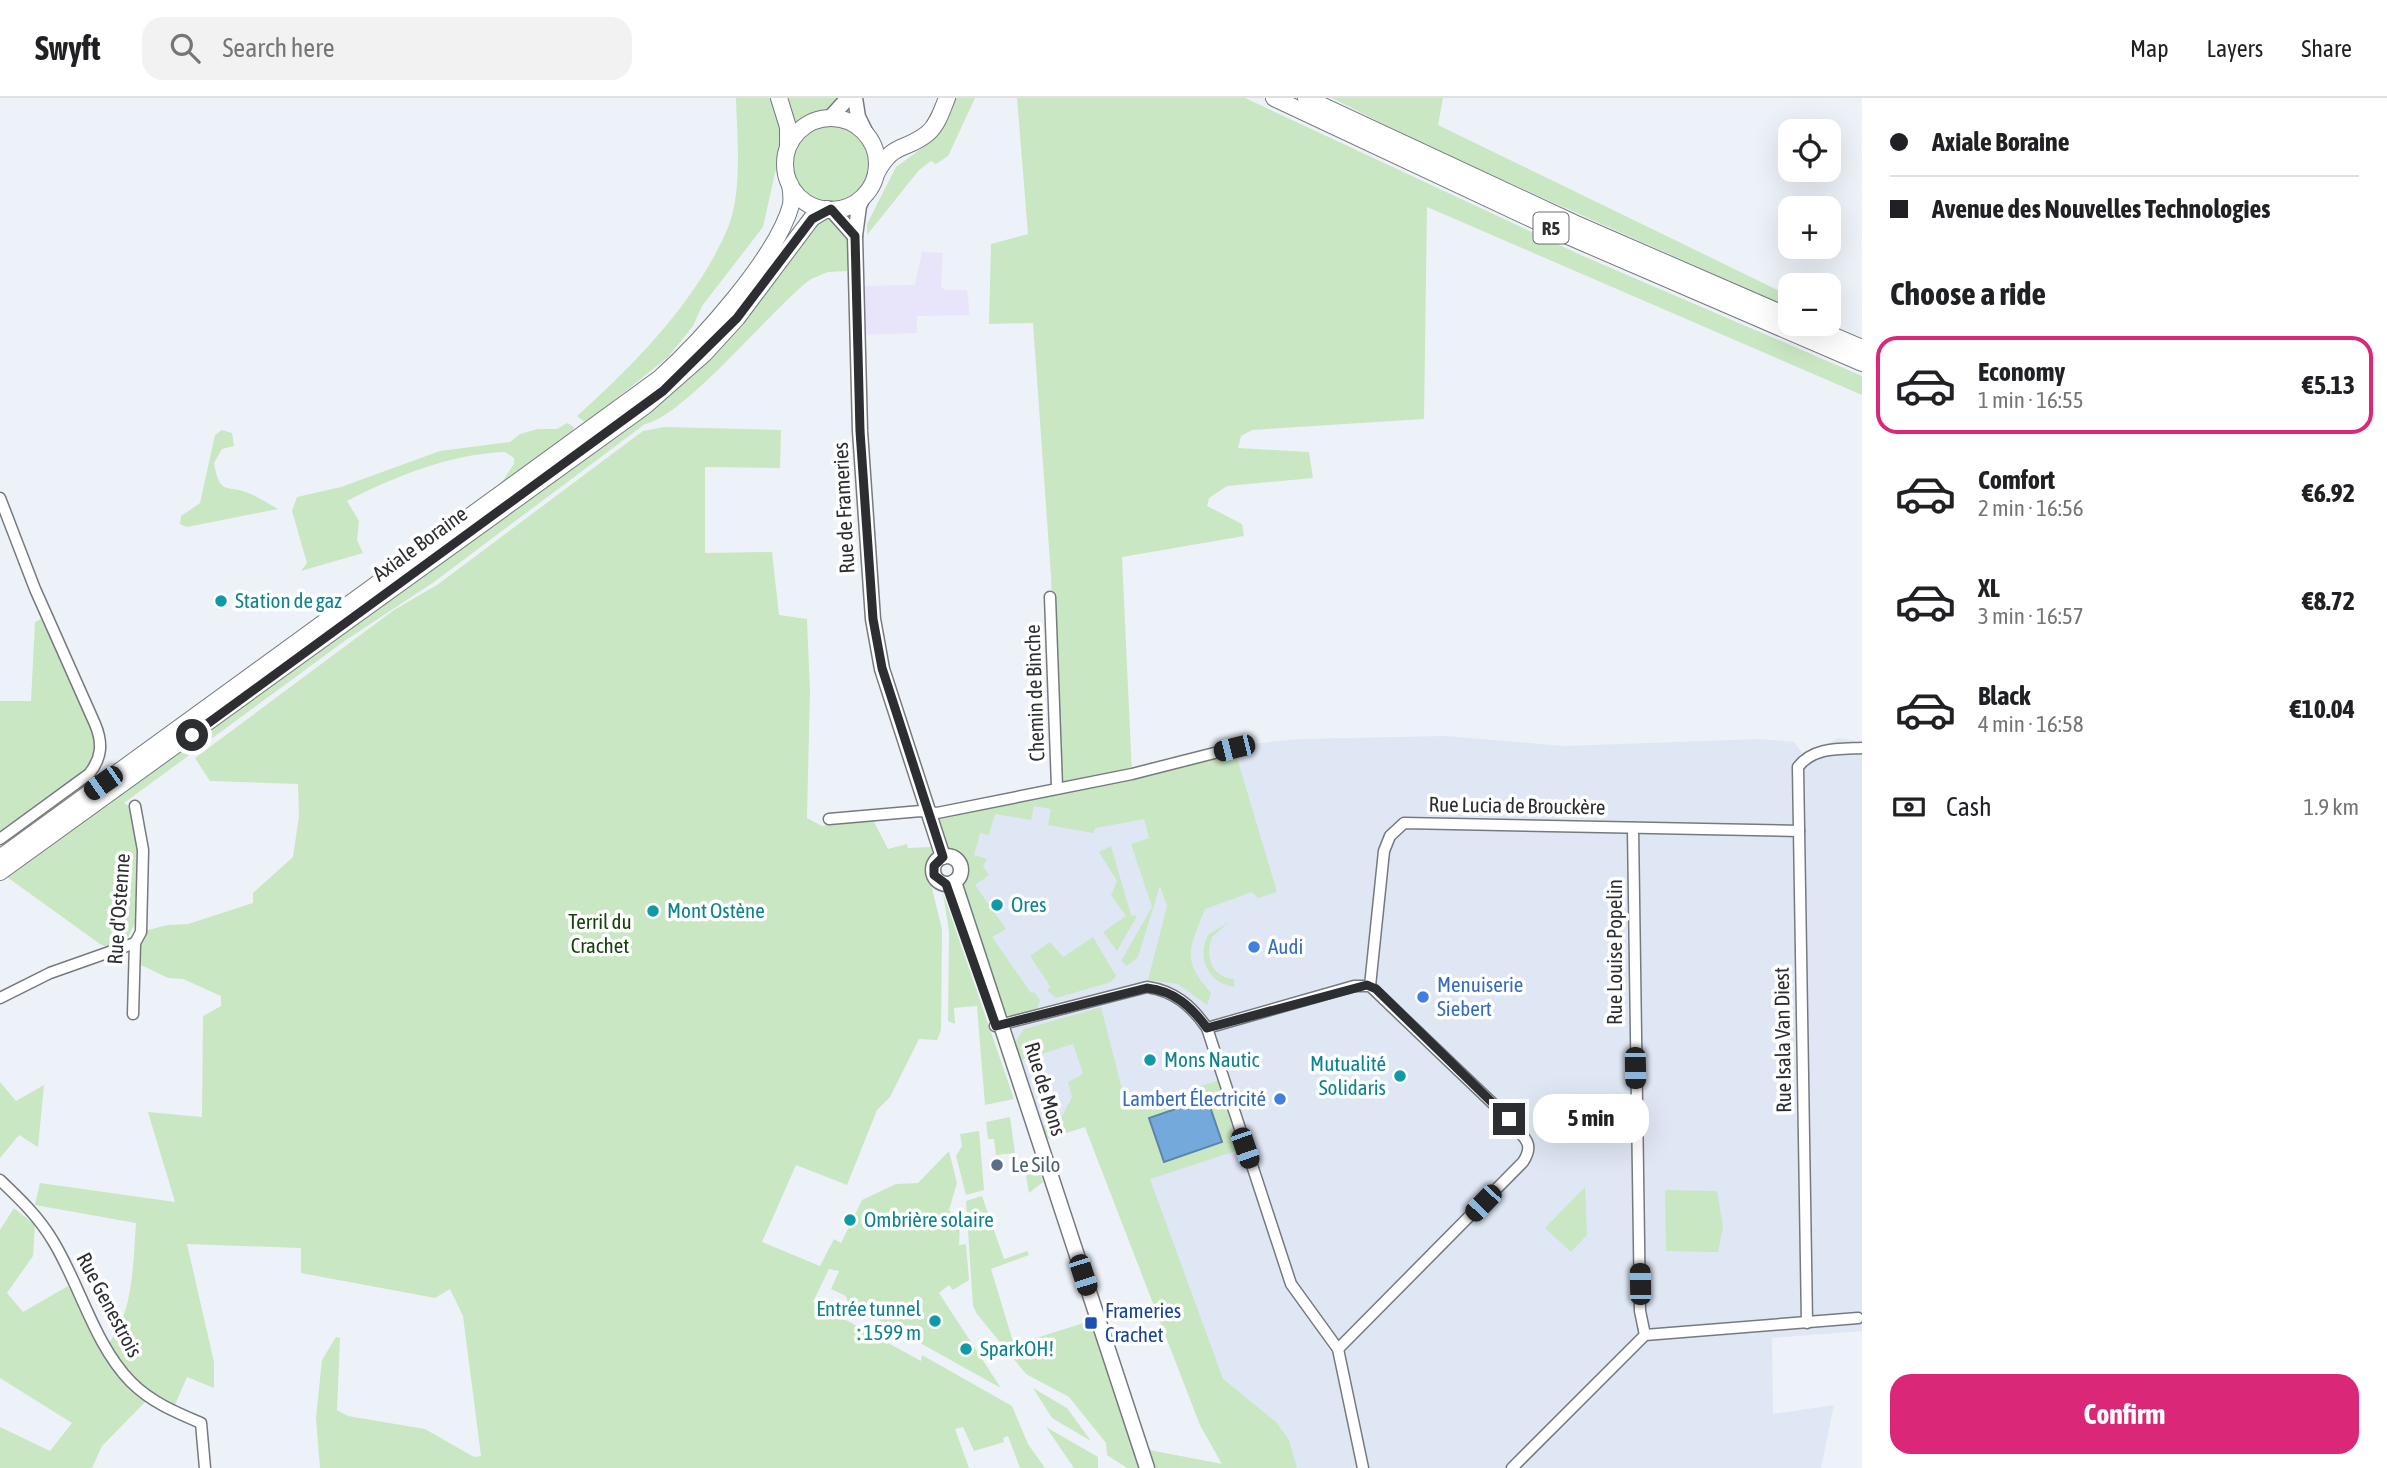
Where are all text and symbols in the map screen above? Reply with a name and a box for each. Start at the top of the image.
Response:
search box [142,17,632,80]
text: Swyft [35,29,100,67]
icon: search [166,29,204,67]
text: Search here [222,33,335,63]
text: Map [2130,35,2169,62]
text: Layers [2207,35,2263,62]
text: Share [2301,35,2352,62]
map controls [1778,119,1841,336]
button: locate [1778,119,1841,182]
text: Axiale Boraine [1932,127,2070,157]
text: Avenue des Nouvelles Technologies [1932,194,2270,224]
button: + [1778,196,1841,259]
road number: R5 [1534,212,1568,244]
button: − [1778,273,1841,336]
text: Choose a ride [1890,275,2046,312]
icon: car [1894,354,1957,417]
text: Economy [1978,357,2065,387]
text: €5.13 [2302,370,2355,400]
text: 1 min · 16:55 [1978,387,2084,413]
street label: Rue de Frameries [828,442,858,574]
icon: car [1894,462,1957,525]
text: Comfort [1978,465,2055,495]
text: €6.92 [2302,478,2355,508]
text: 2 min · 16:56 [1978,495,2084,521]
street label: Axiale Boraine [367,501,471,586]
icon: car [1894,570,1957,633]
text: XL [1978,573,2000,603]
text: €8.72 [2302,586,2355,616]
place label: Station de gaz [235,588,342,612]
marker: Station de gaz [213,593,229,609]
text: 3 min · 16:57 [1978,603,2084,629]
street label: Chemin de Binche [1020,624,1048,762]
icon: car [1894,678,1957,741]
text: Black [1978,681,2030,711]
text: €10.04 [2290,694,2355,724]
text: 4 min · 16:58 [1978,711,2084,737]
route start [176,719,208,751]
car [1212,733,1257,763]
car [80,762,127,804]
icon: cash [1890,788,1928,826]
street label: Rue Lucia de Brouckère [1428,791,1606,819]
text: Cash [1946,792,1992,822]
text: 1.9 km [2303,794,2359,820]
street label: Rue d'Ostenne [102,853,134,965]
street label: Rue Louise Popelin [1602,879,1626,1025]
place label: Ores [1011,892,1046,916]
marker: Ores [989,897,1005,913]
place label: Mont Ostène [667,898,765,922]
marker: Mont Ostène [645,903,661,919]
park label: Terril du Crachet [568,909,632,957]
place label: Audi [1268,934,1303,958]
marker: Audi [1246,939,1262,955]
street label: Rue Isala Van Diest [1769,967,1795,1113]
place label: Menuiserie Siebert [1437,972,1523,1020]
marker: Menuiserie Siebert [1415,989,1431,1005]
street label: Rue de Mons [1020,1039,1072,1139]
place label: Mons Nautic [1164,1047,1260,1071]
car [1625,1047,1646,1089]
place label: Mutualité Solidaris [1310,1051,1386,1099]
marker: Mons Nautic [1142,1052,1158,1068]
marker: Mutualité Solidaris [1392,1068,1408,1084]
place label: Lambert Électricité [1122,1086,1266,1110]
marker: Lambert Électricité [1272,1091,1288,1107]
callout: 5 min [1534,1094,1649,1144]
route end [1493,1103,1525,1135]
text: 5 min [1568,1105,1614,1131]
car [1229,1125,1262,1171]
place label: Le Silo [1011,1152,1060,1176]
marker: Le Silo [989,1157,1005,1173]
car [1461,1181,1506,1225]
place label: Ombrière solaire [864,1207,994,1231]
marker: Ombrière solaire [842,1212,858,1228]
street label: Rue Genestrois [72,1248,148,1361]
car [1067,1252,1100,1298]
car [1630,1263,1651,1305]
place label: Entrée tunnel : 1599 m [816,1296,921,1344]
place label: Frameries Crachet [1105,1298,1181,1346]
marker: Entrée tunnel : 1599 m [927,1313,943,1329]
marker: Frameries Crachet [1083,1315,1099,1331]
place label: SparkOH! [980,1336,1054,1360]
marker: SparkOH! [958,1341,974,1357]
button: Confirm [1890,1374,2359,1454]

